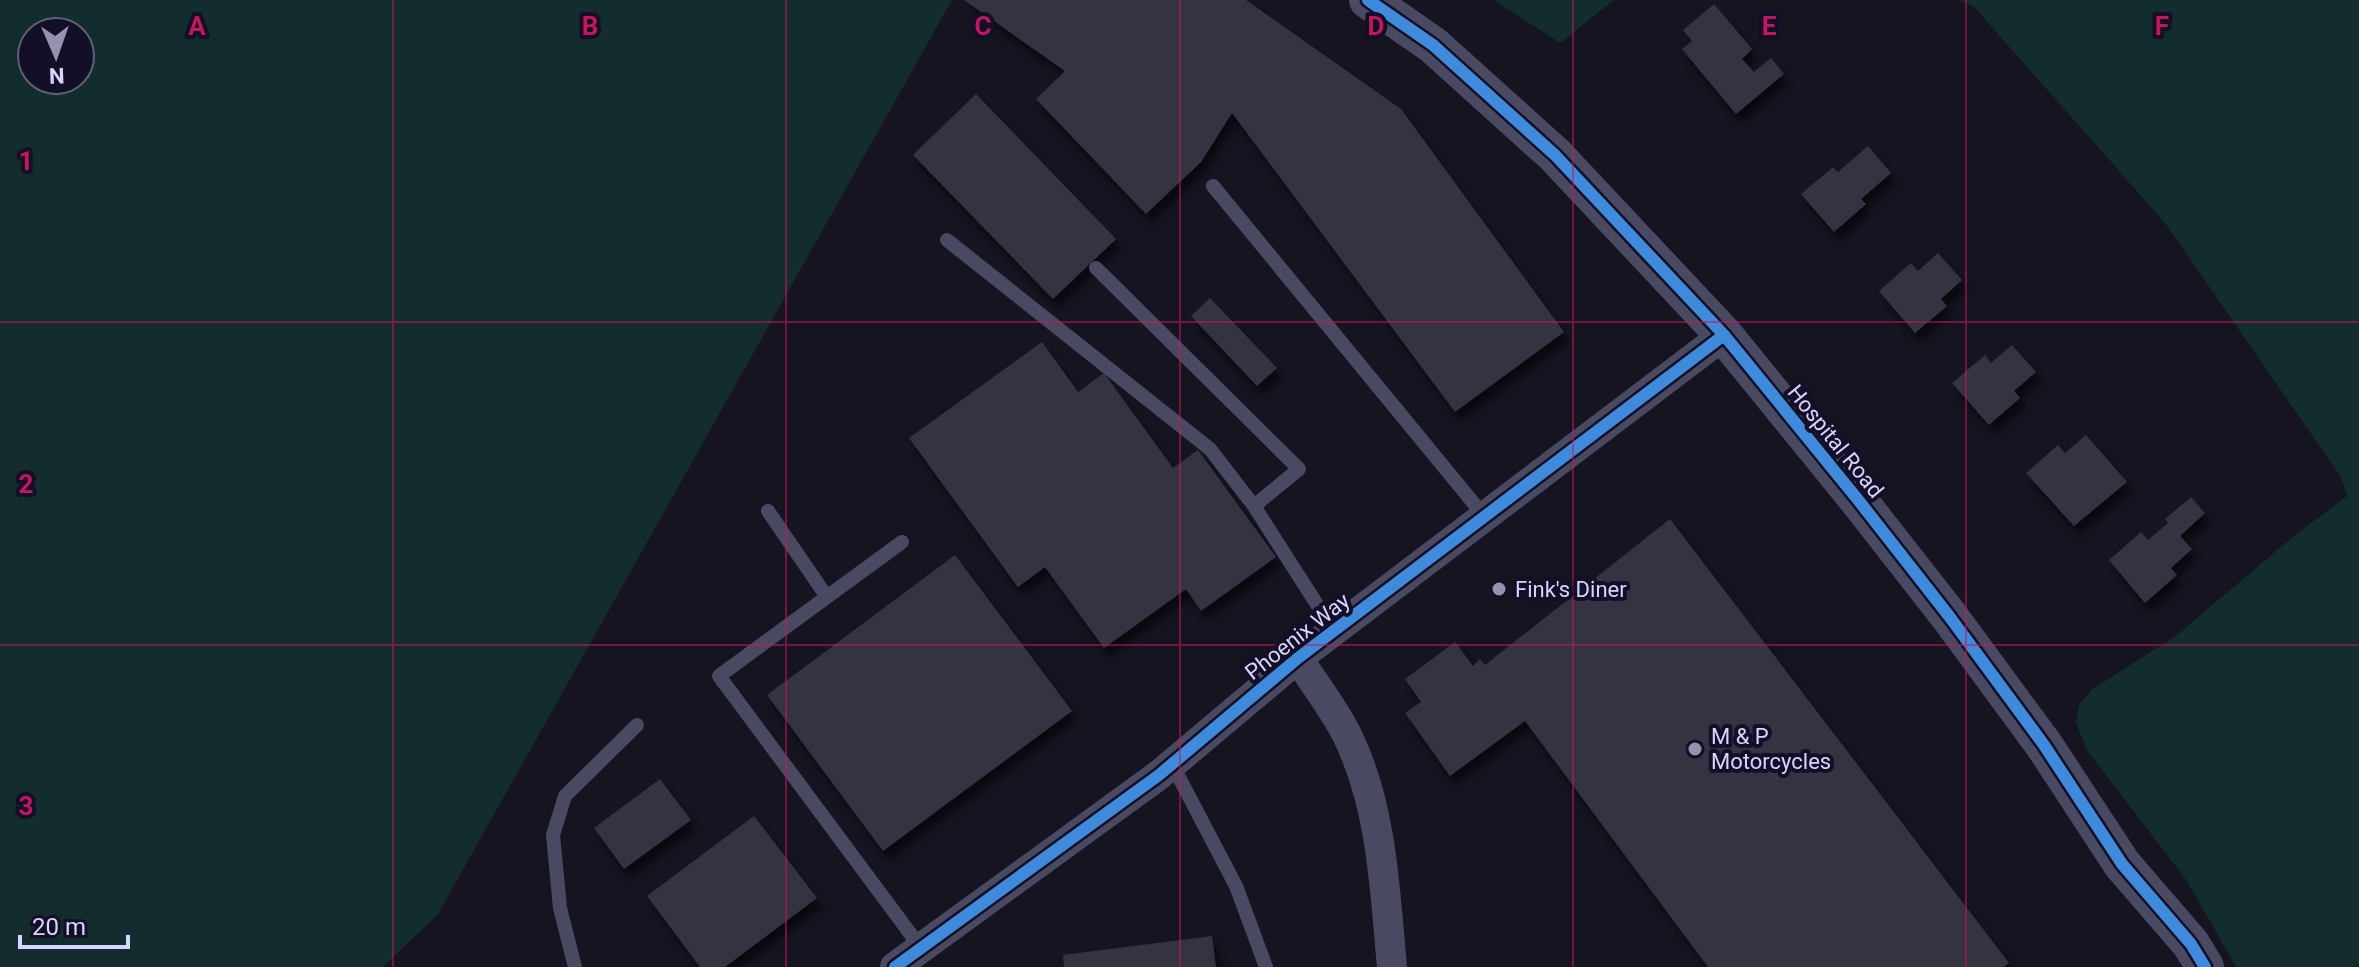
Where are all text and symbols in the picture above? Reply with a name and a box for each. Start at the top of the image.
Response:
text: A [188,11,206,41]
text: B [582,11,598,41]
text: C [974,11,992,41]
text: D [1368,11,1384,41]
text: E [1762,11,1777,41]
text: F [2155,11,2169,41]
north arrow [16,16,96,96]
text: N [48,63,65,88]
text: 1 [19,146,33,176]
street label: Hospital Road [1783,380,1889,503]
text: 2 [19,469,33,499]
place label: Fink's Diner [1515,577,1627,602]
marker: Fink's Diner [1490,580,1508,598]
street label: Phoenix Way [1240,588,1355,685]
place label: M & P Motorcycles [1711,724,1831,774]
marker: M & P Motorcycles [1686,740,1704,758]
text: 3 [19,791,33,821]
scale bar [20,899,128,949]
text: 20 m [32,913,86,941]

